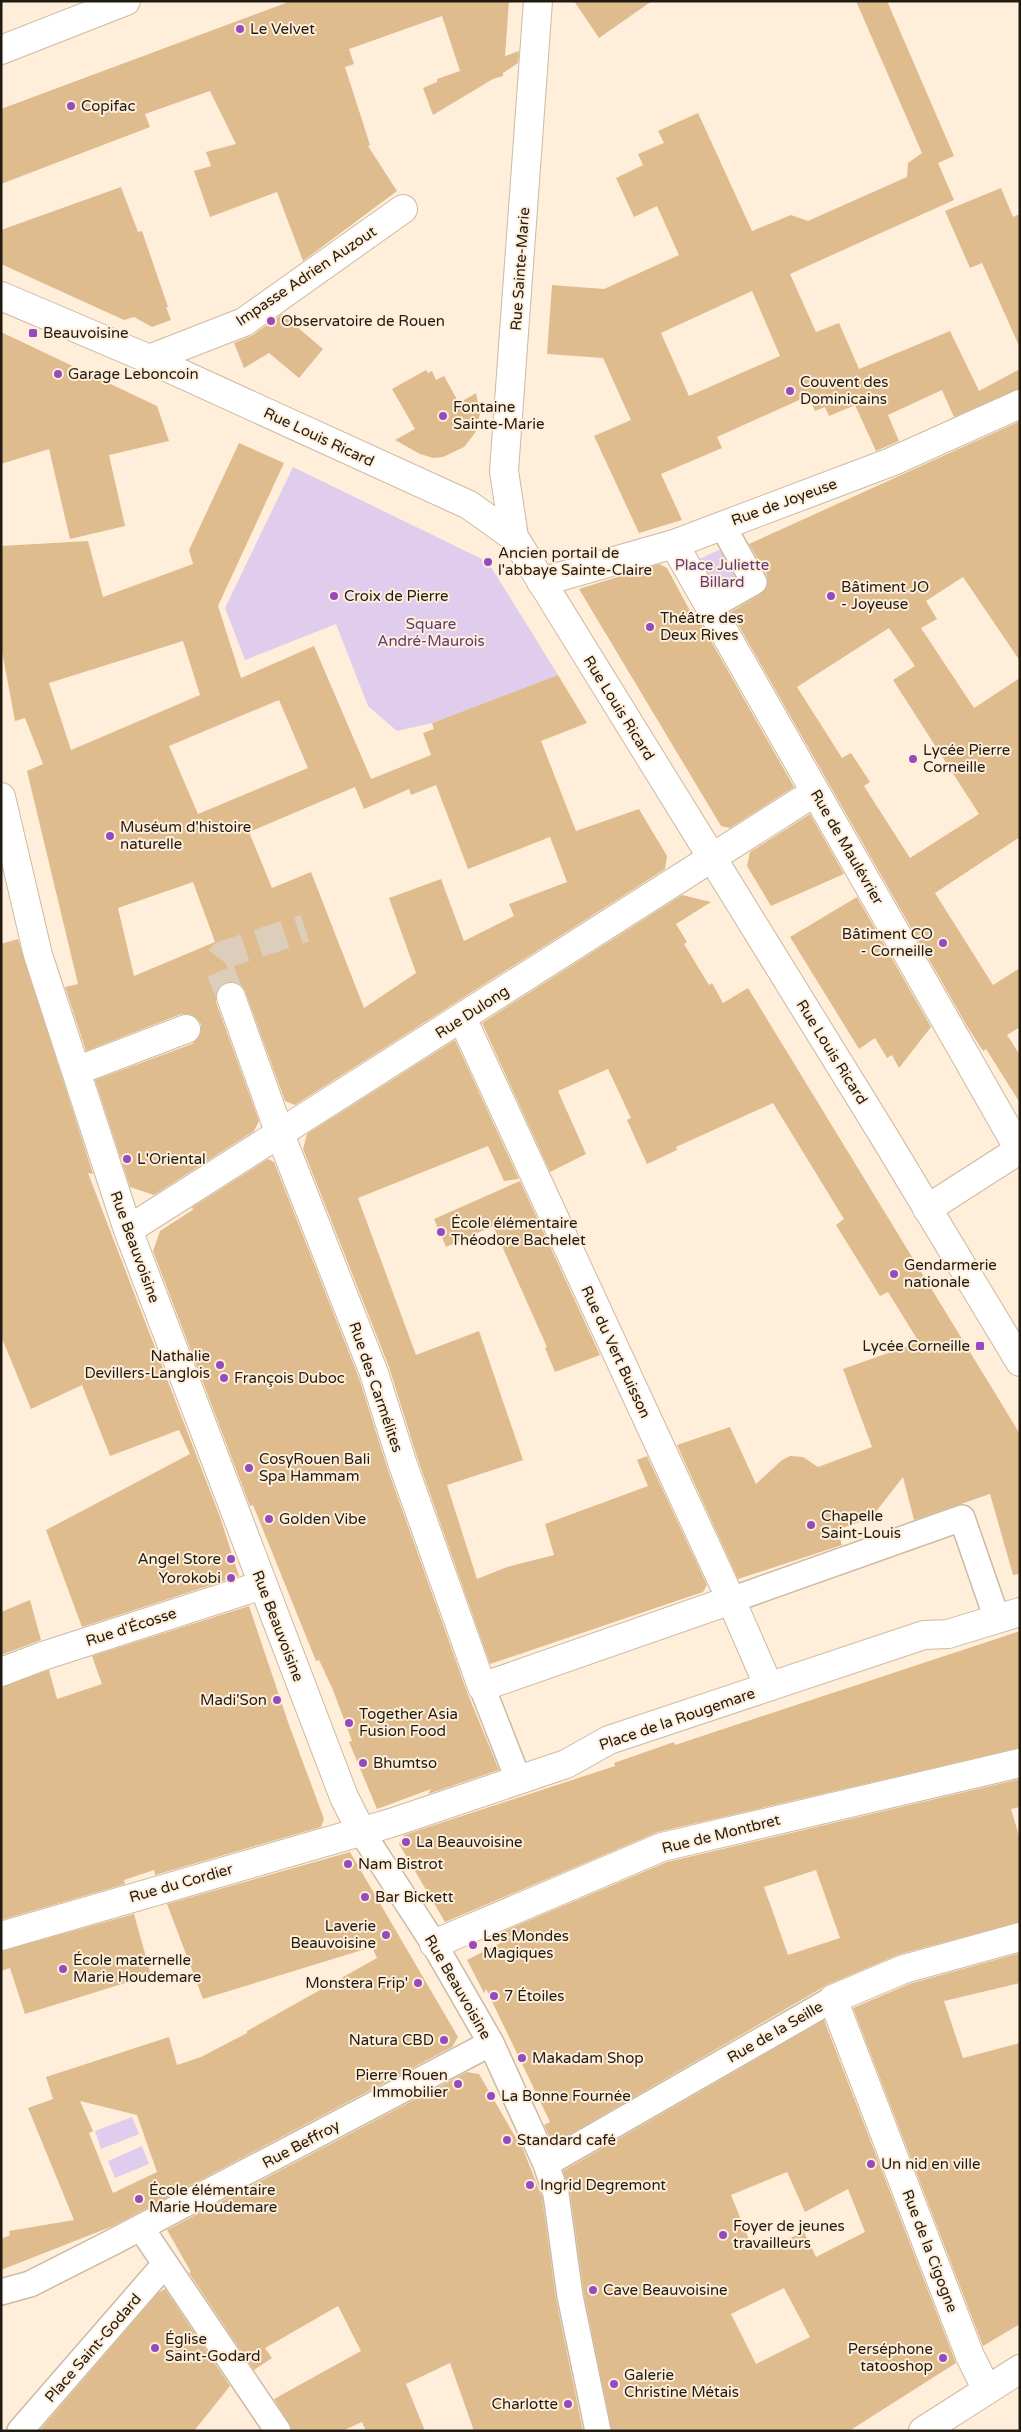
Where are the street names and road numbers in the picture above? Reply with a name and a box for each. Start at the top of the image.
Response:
street label: Rue Sainte-Marie [507,207,533,331]
street label: Impasse Adrien Auzout [232,222,380,330]
street label: Rue Louis Ricard [261,404,377,470]
street label: Rue de Joyeuse [729,475,839,529]
street label: Rue Louis Ricard [580,652,658,764]
street label: Rue de Maulévrier [807,786,887,908]
street label: Rue Dulong [432,982,512,1042]
street label: Rue Louis Ricard [793,996,871,1108]
street label: Rue Beauvoisine [106,1189,164,1305]
street label: Rue du Vert Buisson [577,1283,655,1421]
street label: Rue des Carmélites [345,1319,407,1455]
street label: Rue Beauvoisine [248,1568,308,1684]
street label: Rue d'Écosse [83,1604,179,1650]
street label: Place de la Rougemare [597,1684,757,1754]
street label: Rue de Montbret [660,1811,782,1857]
street label: Rue du Cordier [127,1860,235,1906]
street label: Rue Beauvoisine [421,1931,495,2043]
street label: Rue de la Seille [724,1997,826,2067]
street label: Rue Beffroy [259,2116,343,2172]
street label: Rue de la Cigogne [898,2187,962,2315]
street label: Place Saint-Godard [41,2290,145,2406]

